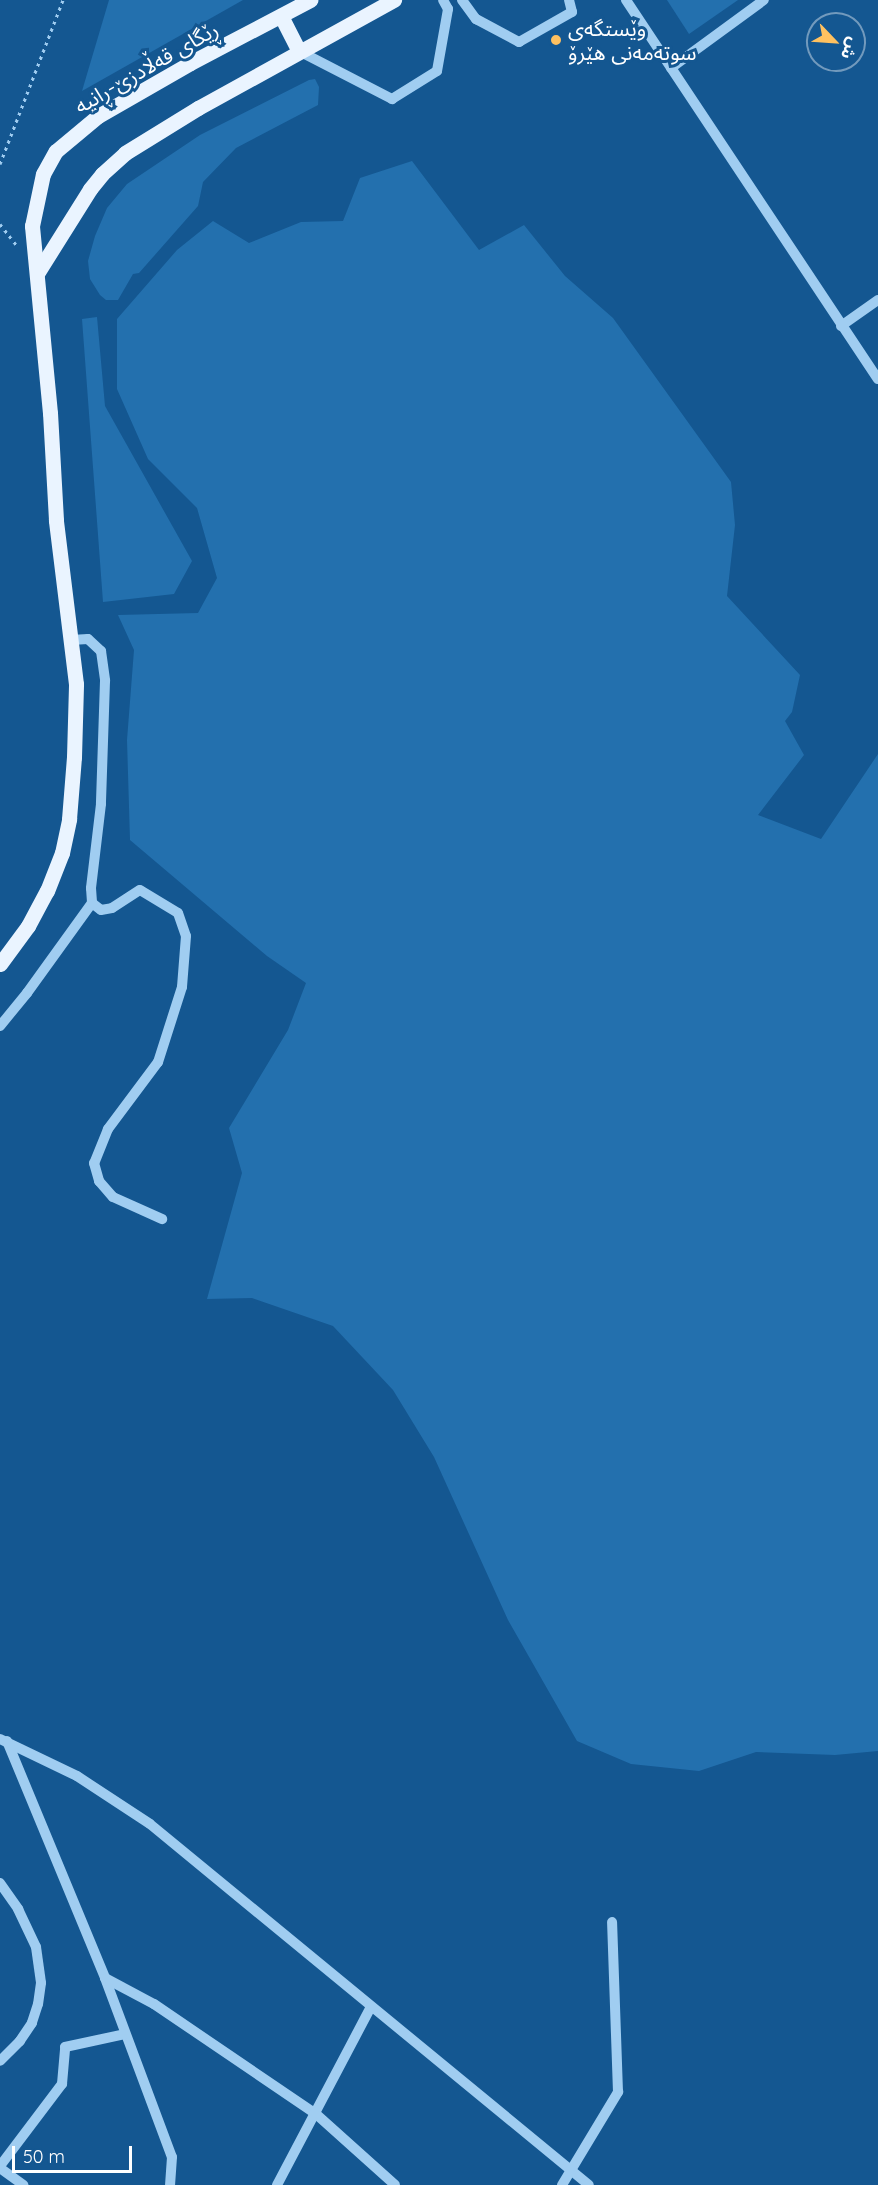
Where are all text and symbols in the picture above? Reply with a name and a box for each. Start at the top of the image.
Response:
north arrow [806,12,866,72]
place label: وێستگەی سوتەمەنی هێرۆ [568,15,697,65]
street label: ڕێگای قەڵادزێ-ڕانیە [70,16,222,118]
marker: وێستگەی سوتەمەنی هێرۆ [549,33,563,47]
text: ش [837,35,864,63]
scale bar [15,2134,135,2172]
text: 50 m [23,2145,65,2168]

